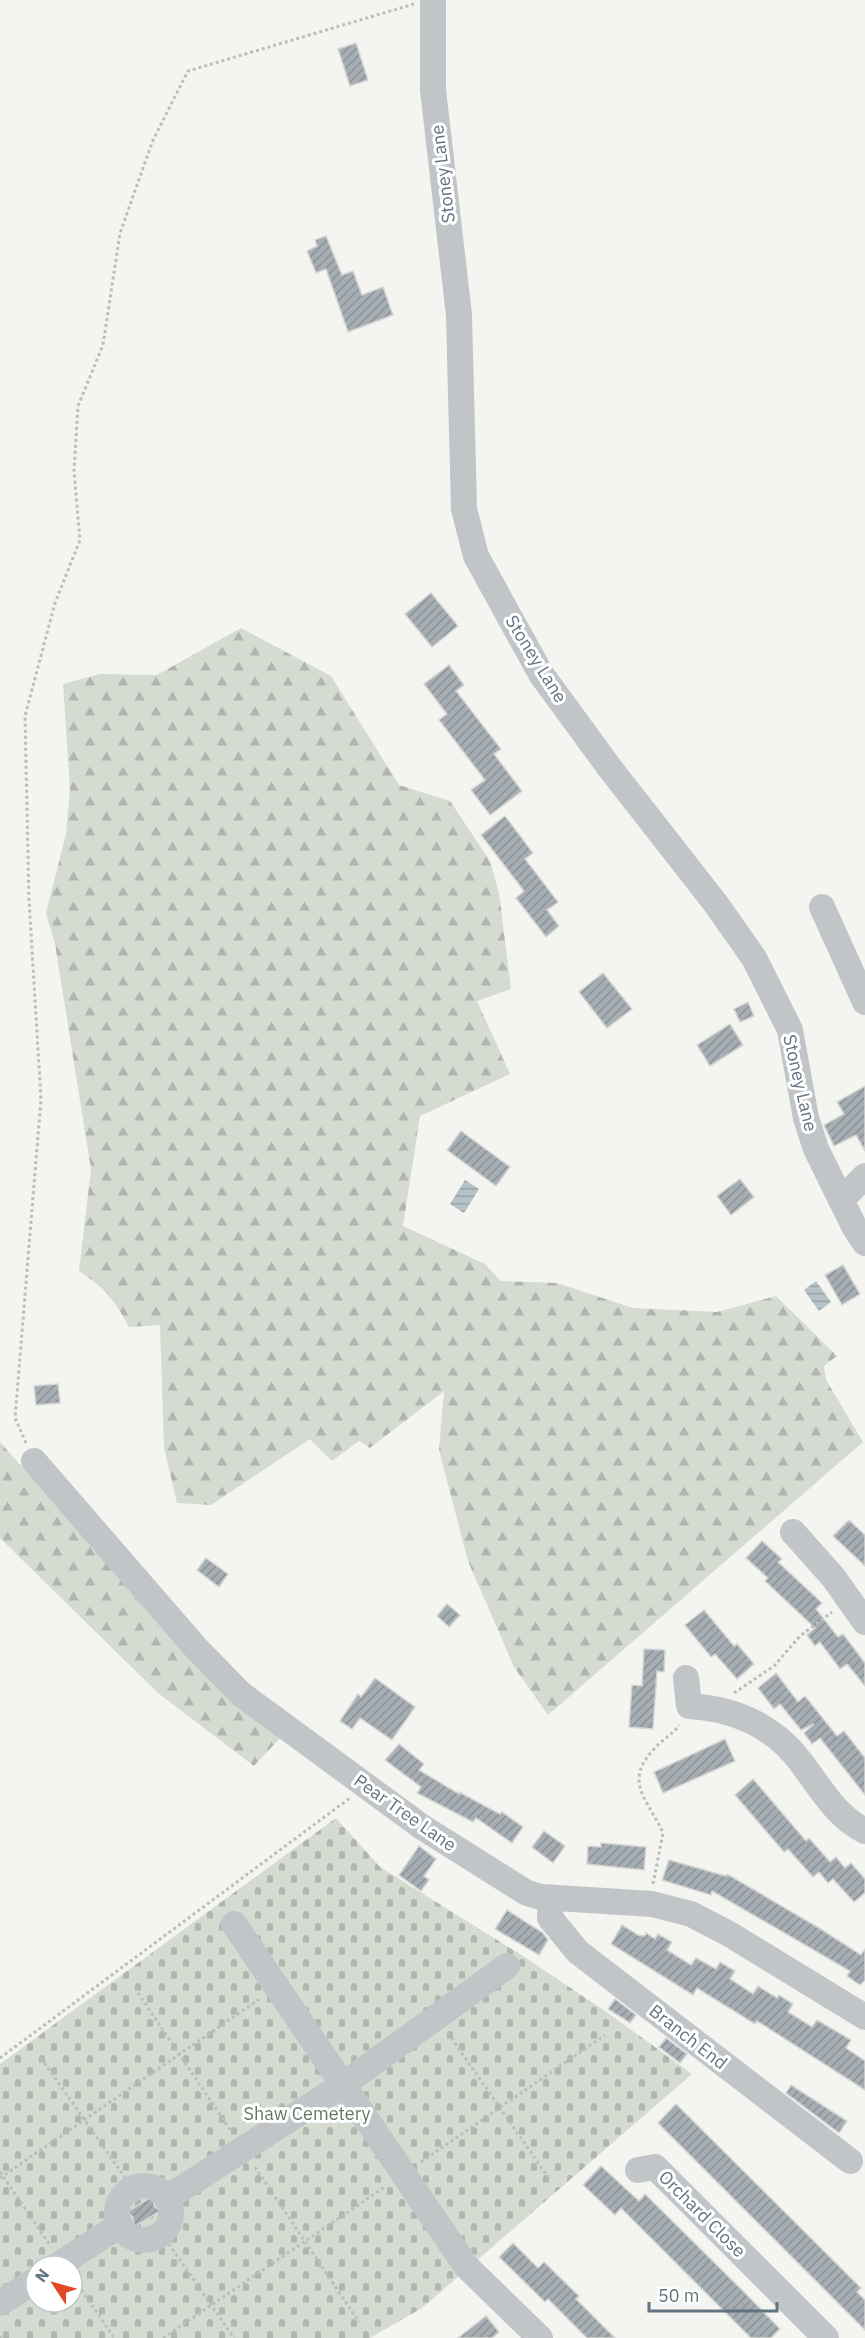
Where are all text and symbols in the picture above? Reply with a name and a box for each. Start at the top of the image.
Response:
street label: Stoney Lane [425,124,460,224]
street label: Stoney Lane [501,611,572,707]
street label: Stoney Lane [778,1032,823,1134]
street label: Pear Tree Lane [350,1769,461,1856]
street label: Branch End [645,1999,732,2074]
park label: Shaw Cemetery [244,2102,370,2125]
street label: Orchard Close [654,2165,751,2262]
north arrow [24,2254,84,2314]
text: N [30,2265,53,2286]
scale bar [649,2275,776,2313]
text: 50 m [658,2284,700,2307]

